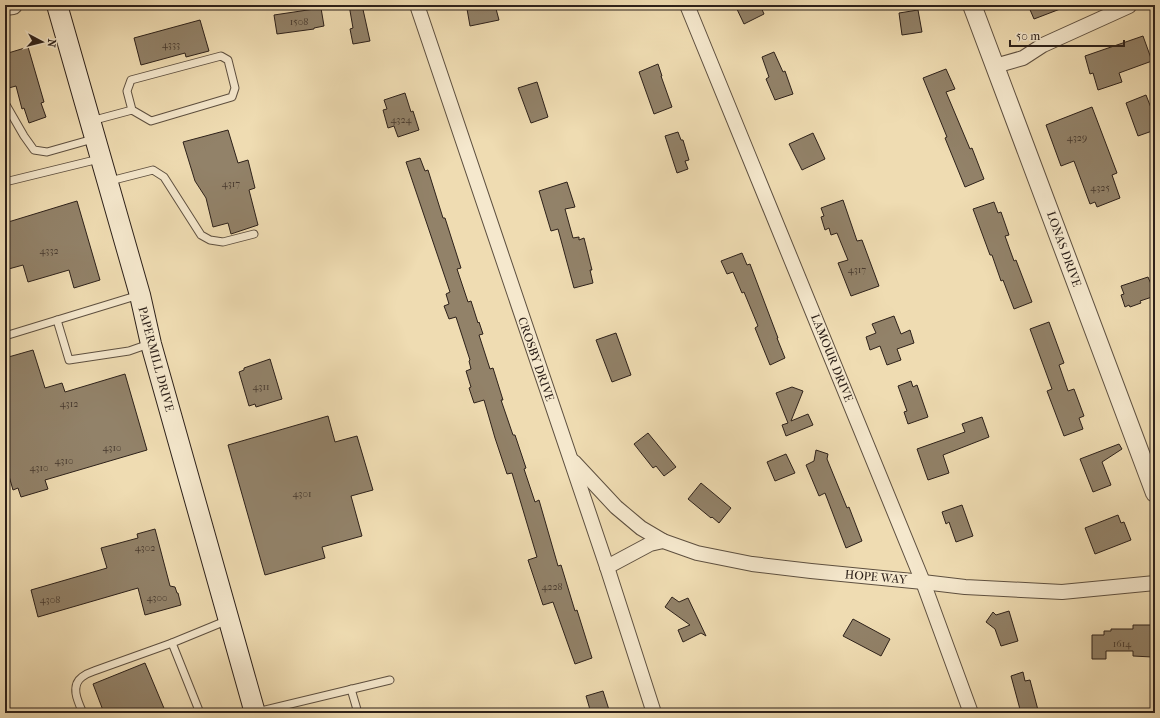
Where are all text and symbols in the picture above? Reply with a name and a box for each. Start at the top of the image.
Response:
house number: 1508 [290,16,308,28]
north arrow [22,22,62,62]
scale bar [1010,22,1124,48]
text: 50 m [1016,29,1040,43]
text: N [44,38,58,49]
house number: 4333 [162,39,180,51]
house number: 4324 [390,114,413,126]
house number: 4329 [1067,132,1087,144]
house number: 4317 [222,178,240,190]
house number: 4325 [1090,182,1110,194]
street label: LONAS DRIVE [1044,209,1084,289]
house number: 4332 [39,245,59,257]
house number: 4317 [848,264,866,276]
street label: PAPERMILL DRIVE [135,305,177,413]
street label: LAMOUR DRIVE [808,312,856,404]
street label: CROSBY DRIVE [515,315,557,403]
house number: 4311 [252,381,270,393]
house number: 4312 [60,398,78,410]
house number: 4310 [102,442,122,454]
house number: 4310 [54,455,74,467]
house number: 4310 [29,462,49,474]
house number: 4301 [292,488,312,500]
house number: 4302 [135,542,155,554]
street label: HOPE WAY [844,567,909,587]
house number: 4228 [541,581,563,593]
house number: 4300 [146,592,168,604]
house number: 4308 [40,594,60,606]
house number: 1614 [1113,638,1132,650]

